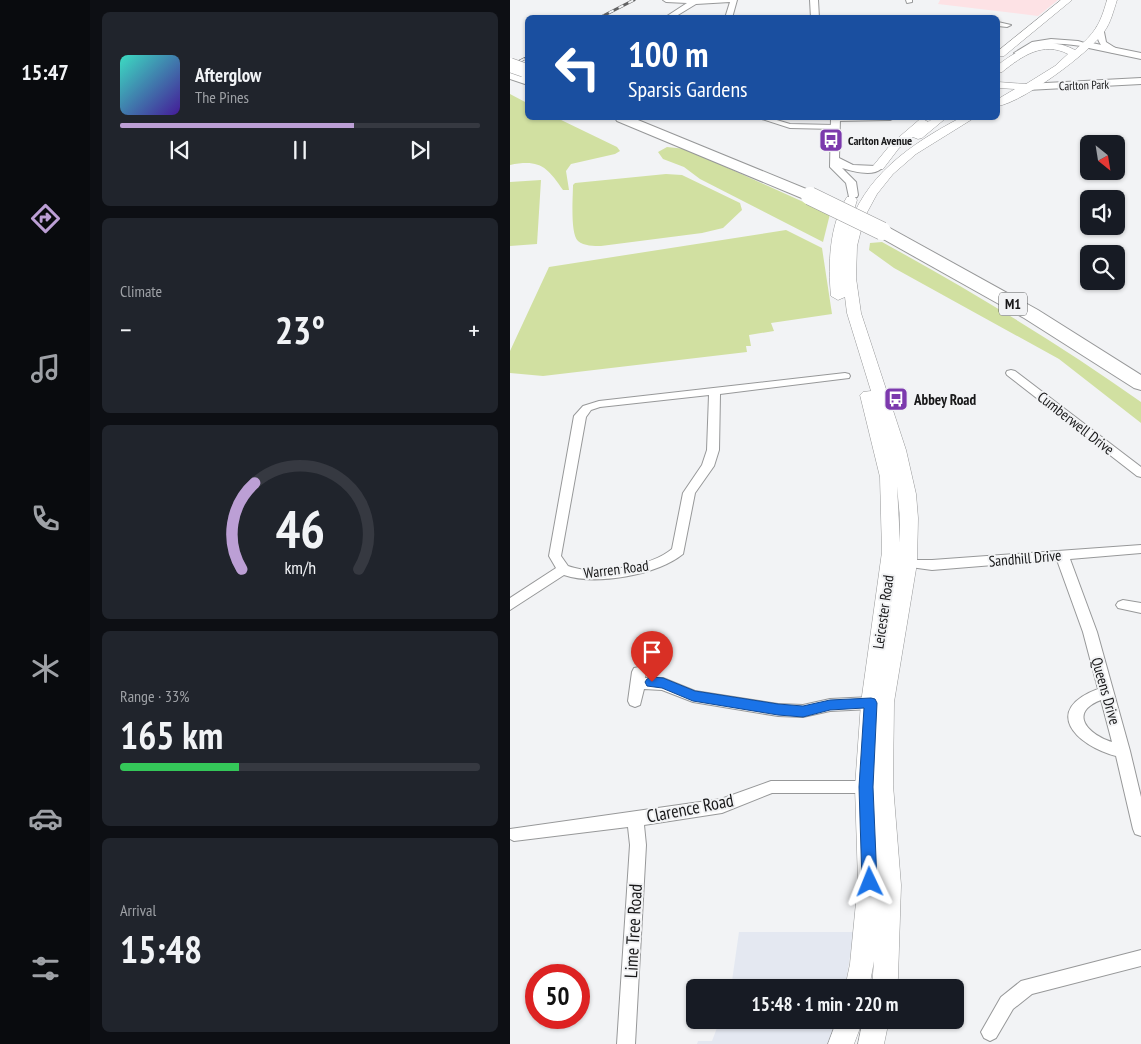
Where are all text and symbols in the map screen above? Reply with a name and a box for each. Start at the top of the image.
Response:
text: 100 m [628,31,709,77]
icon: left [545,35,610,100]
text: 15:47 [21,58,69,86]
text: Afterglow [195,63,261,87]
text: Sparsis Gardens [628,75,747,103]
street label: Carlton Park [1059,77,1110,93]
text: The Pines [195,87,249,107]
bus stop icon: Carlton Avenue [818,127,844,153]
place label: Carlton Avenue [848,133,912,148]
north arrow [1080,135,1125,180]
map controls [1080,135,1125,290]
icon: previous [166,136,194,164]
icon: pause [286,136,314,164]
icon: next [406,136,434,164]
button: sound [1080,190,1125,235]
icon: directions [28,201,63,236]
button: search [1080,245,1125,290]
text: Climate [120,281,162,301]
road number: M1 [999,292,1027,316]
text: 23° [275,305,325,354]
text: − [120,311,132,348]
text: + [468,311,480,348]
icon: music [28,351,63,386]
bus stop icon: Abbey Road [883,386,909,412]
street label: Cumberwell Drive [1034,387,1118,459]
place label: Abbey Road [913,390,977,409]
text: 46 [275,495,325,562]
icon: phone [28,501,63,536]
street label: Sandhill Drive [988,545,1062,571]
text: km/h [284,556,316,579]
street label: Warren Road [582,556,650,582]
street label: Leicester Road [868,574,898,650]
pin [631,631,673,682]
icon: arrive [638,638,666,666]
icon: climate [28,651,63,686]
street label: Queens Drive [1087,655,1125,727]
text: Range · 33% [120,686,189,706]
text: 165 km [120,710,223,759]
street label: Clarence Road [645,788,735,828]
icon: car [28,801,63,836]
position arrow [843,855,895,907]
street label: Lime Tree Road [619,883,647,979]
text: Arrival [120,900,156,920]
text: 15:48 [120,924,202,973]
icon: filters [28,951,63,986]
speed limit sign: 50 [525,964,590,1029]
text: 15:48 · 1 min · 220 m [752,992,898,1016]

